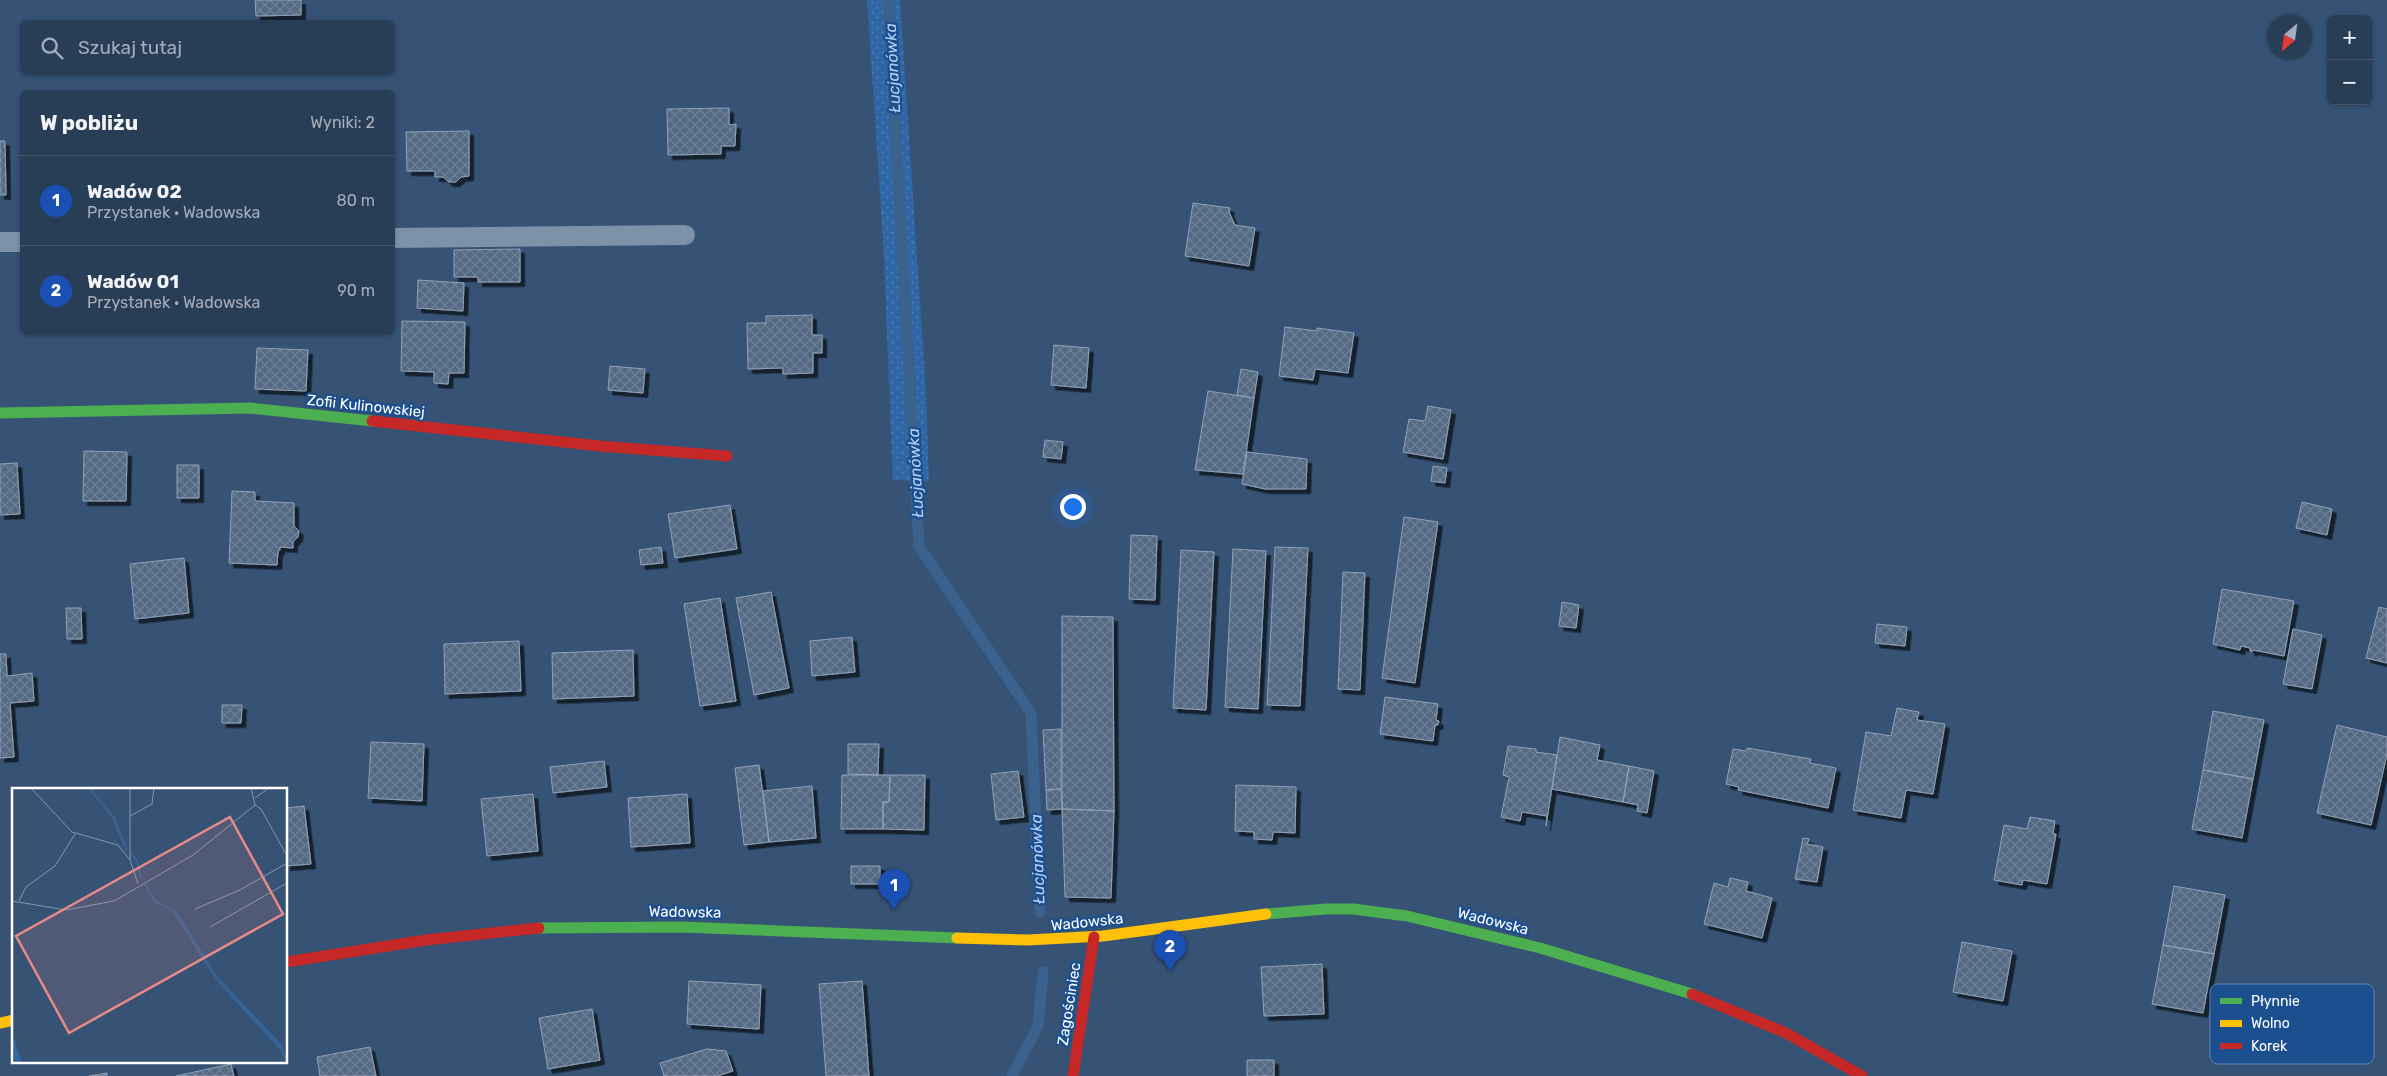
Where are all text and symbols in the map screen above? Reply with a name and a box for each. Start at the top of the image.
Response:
north arrow [2267,15,2312,60]
map controls [2327,15,2372,105]
button: + [2327,15,2372,60]
search box [20,20,395,75]
water label: Łucjanówka [881,23,904,113]
icon: search [38,34,66,62]
text: Szukaj tutaj [78,36,182,59]
button: − [2327,60,2372,105]
text: W pobliżu [40,110,138,135]
text: Wyniki: 2 [310,113,375,132]
text: Wadów 02 [87,180,182,203]
text: 1 [52,191,60,210]
text: 80 m [337,191,375,210]
text: Przystanek · Wadowska [87,203,260,222]
text: Wadów 01 [87,270,179,293]
text: 2 [51,281,61,300]
text: 90 m [337,281,375,300]
text: Przystanek · Wadowska [87,293,260,312]
street label: Zofii Kulinowskiej [306,391,426,421]
water label: Łucjanówka [904,428,927,518]
your location [1060,494,1086,520]
inset map [12,788,288,1064]
water label: Łucjanówka [1026,814,1049,904]
pin: 1 [878,869,910,910]
street label: Wadowska [649,902,721,922]
street label: Wadowska [1456,903,1530,939]
street label: Wadowska [1050,909,1124,935]
pin: 2 [1154,930,1186,971]
street label: Zagościniec [1054,961,1084,1047]
legend [2210,984,2374,1064]
text: Płynnie [2251,993,2300,1010]
text: Wolno [2251,1015,2290,1032]
text: Korek [2251,1038,2288,1055]

